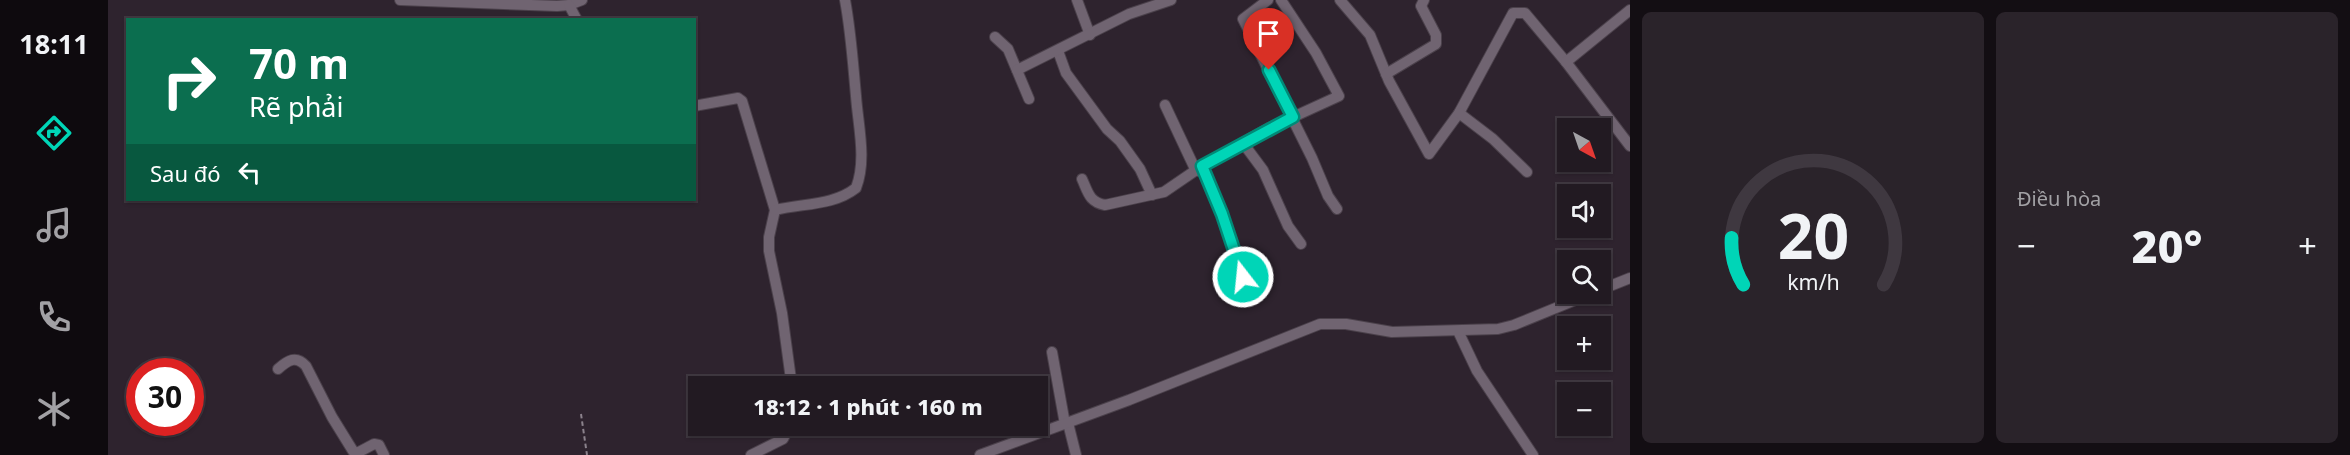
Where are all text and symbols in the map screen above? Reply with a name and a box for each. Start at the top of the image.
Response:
pin [1243,8,1294,70]
icon: arrive [1252,17,1285,50]
text: 18:11 [19,25,89,62]
text: 70 m [249,34,349,91]
icon: right [150,42,228,120]
text: Rẽ phải [249,88,343,125]
icon: directions [33,112,75,154]
north arrow [1557,118,1611,172]
map controls [1557,118,1611,436]
icon: left [233,156,266,189]
text: Sau đó [150,158,221,188]
button: sound [1557,184,1611,238]
text: Điều hòa [2017,185,2101,212]
text: 20 [1777,192,1849,277]
icon: music [33,204,75,246]
text: 20° [2131,215,2203,276]
text: − [2017,223,2036,268]
text: + [2298,223,2317,268]
position arrow [1211,245,1275,309]
button: search [1557,250,1611,304]
text: km/h [1787,267,1839,296]
icon: phone [33,296,75,338]
button: + [1557,316,1611,370]
speed limit sign: 30 [126,358,204,436]
button: − [1557,382,1611,436]
icon: climate [33,388,75,430]
text: 18:12 · 1 phút · 160 m [753,391,983,421]

